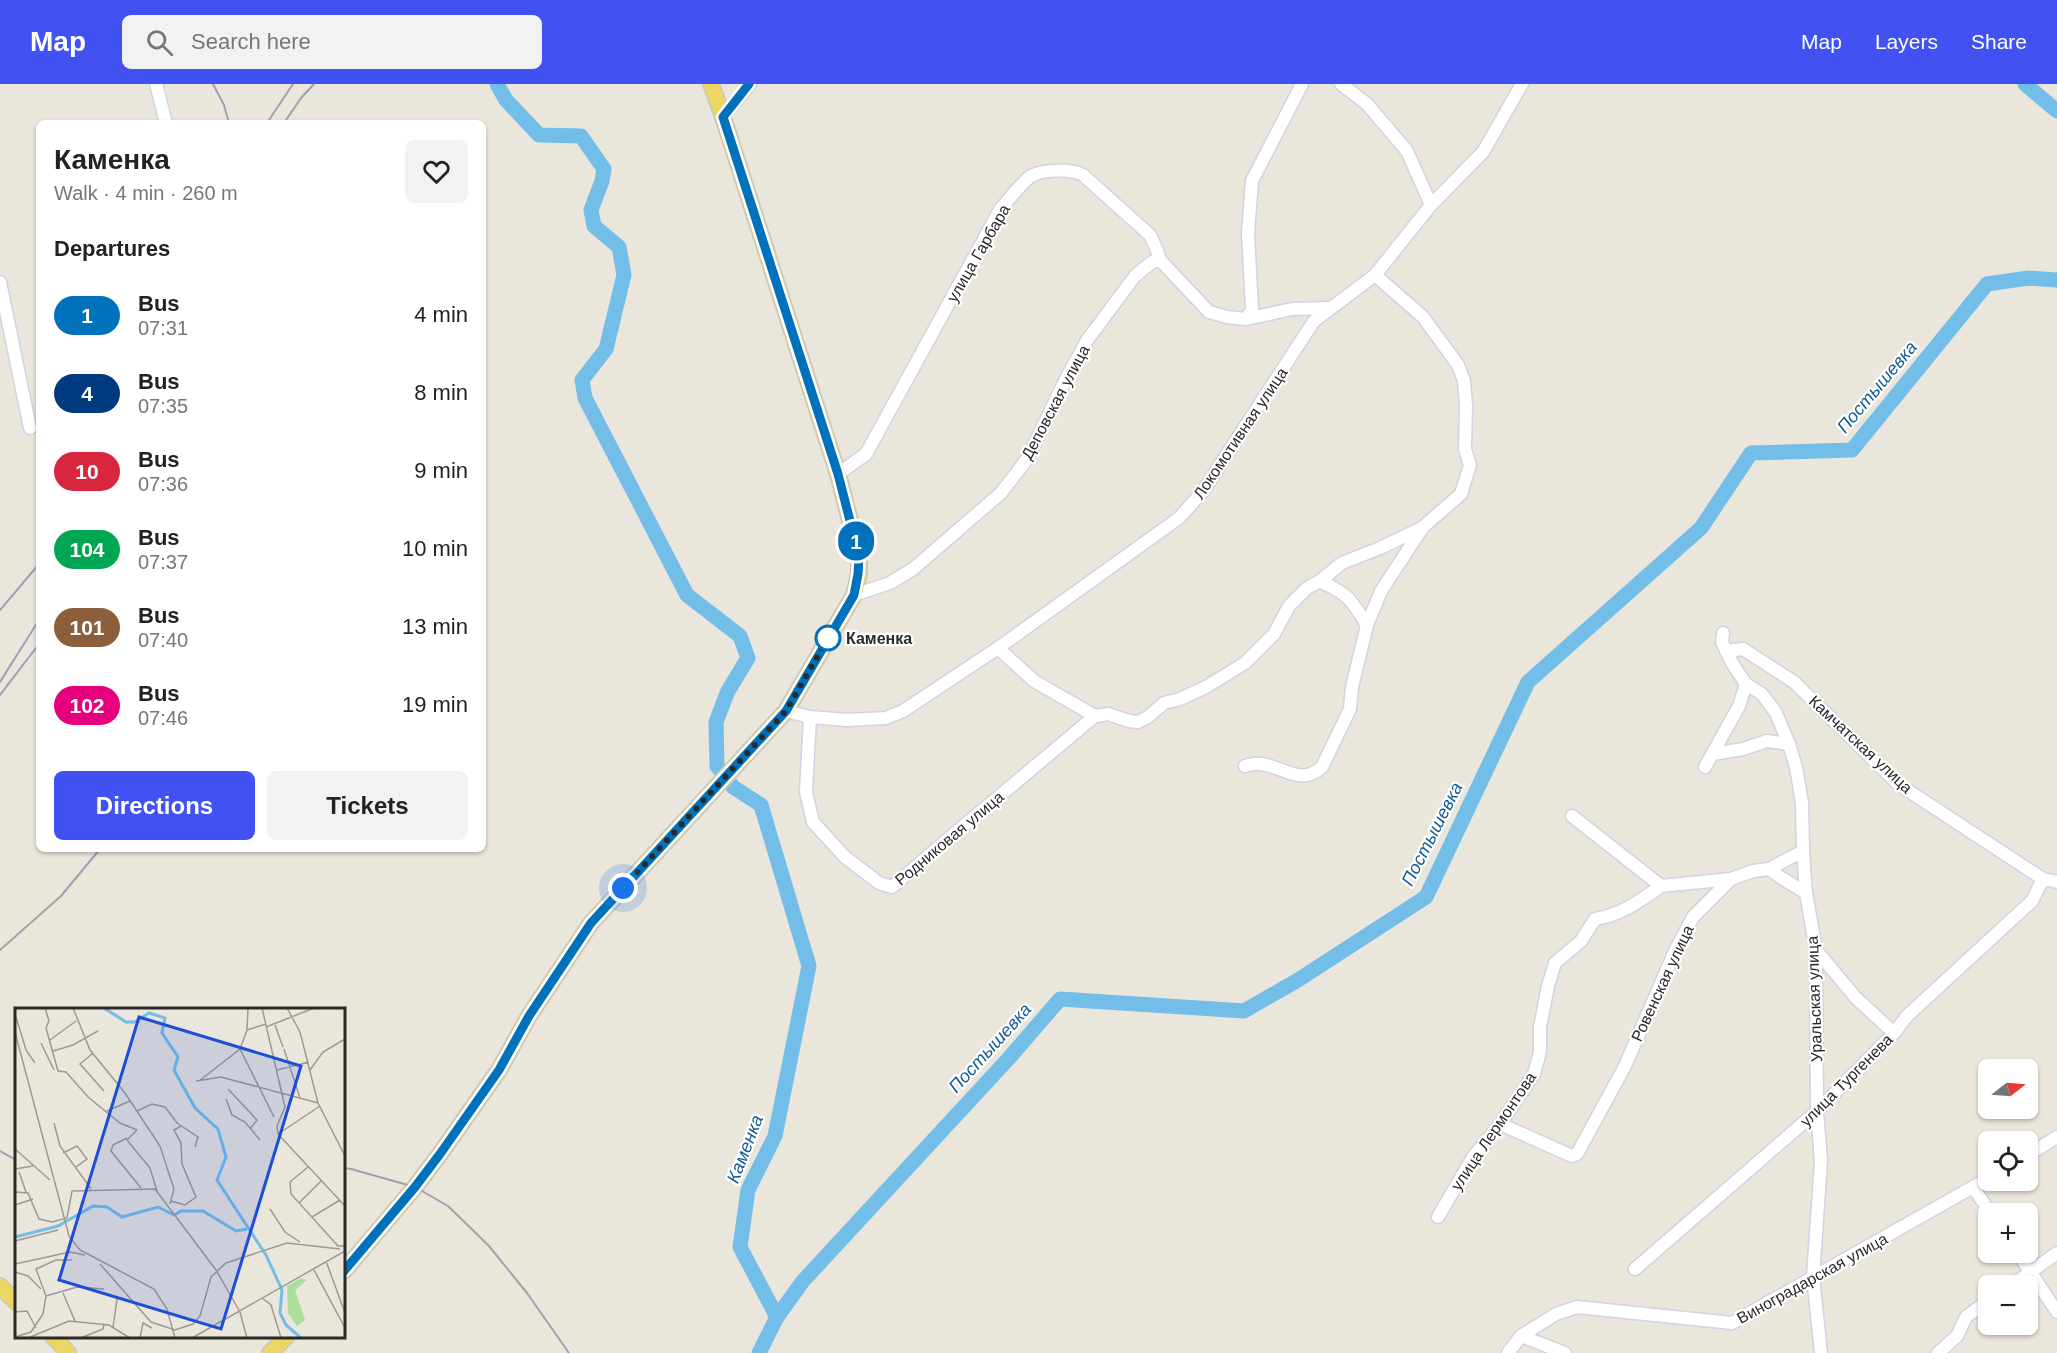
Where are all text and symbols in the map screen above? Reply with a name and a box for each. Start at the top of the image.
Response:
search box [122,15,542,69]
text: Map [30,26,86,57]
icon: search [143,26,176,59]
text: Search here [191,29,311,54]
text: Map [1801,30,1842,53]
text: Layers [1875,30,1938,53]
text: Share [1971,30,2027,53]
button: heart [405,140,468,203]
text: Каменка [54,144,170,175]
text: Walk · 4 min · 260 m [54,182,238,204]
street label: улица Гарбара [944,202,1013,305]
text: Departures [54,236,170,261]
text: Bus [138,291,180,316]
text: 4 min [414,302,468,327]
text: 1 [81,304,93,327]
text: 07:31 [138,317,188,339]
water label: Постышевка [1833,337,1921,437]
street label: Деповская улица [1018,342,1093,462]
street label: Локомотивная улица [1190,364,1291,502]
text: Bus [138,369,180,394]
text: 8 min [414,380,468,405]
text: 4 [81,382,93,405]
text: 07:35 [138,395,188,417]
text: Bus [138,447,180,472]
text: 9 min [414,458,468,483]
text: 10 [75,460,99,483]
text: 07:36 [138,473,188,495]
line badge: 1 [836,522,876,560]
text: Bus [138,525,180,550]
text: 1 [850,530,862,553]
text: 10 min [402,536,468,561]
text: 104 [69,538,105,561]
text: 07:37 [138,551,188,573]
text: Bus [138,603,180,628]
text: 13 min [402,614,468,639]
text: 101 [69,616,105,639]
marker: Каменка [815,625,841,651]
text: 07:40 [138,629,188,651]
place label: Каменка [846,630,912,647]
text: Bus [138,681,180,706]
text: 19 min [402,692,468,717]
street label: Камчатская улица [1806,692,1916,797]
text: 102 [69,694,105,717]
text: 07:46 [138,707,188,729]
button: Directions [54,771,255,840]
button: Tickets [267,771,468,840]
water label: Постышевка [1397,779,1467,889]
street label: Родниковая улица [892,788,1007,889]
your location [608,873,638,903]
street label: Ровенская улица [1628,922,1697,1044]
street label: Уральская улица [1804,935,1825,1062]
water label: Постышевка [945,999,1035,1097]
inset map [15,1008,345,1338]
street label: улица Тургенева [1797,1031,1896,1130]
north arrow [1978,1059,2038,1119]
map controls [1978,1059,2038,1335]
street label: улица Лермонтова [1448,1069,1539,1194]
water label: Каменка [723,1112,767,1186]
button: locate [1978,1131,2038,1191]
button: + [1978,1203,2038,1263]
street label: Виноградарская улица [1734,1230,1891,1327]
button: − [1978,1275,2038,1335]

